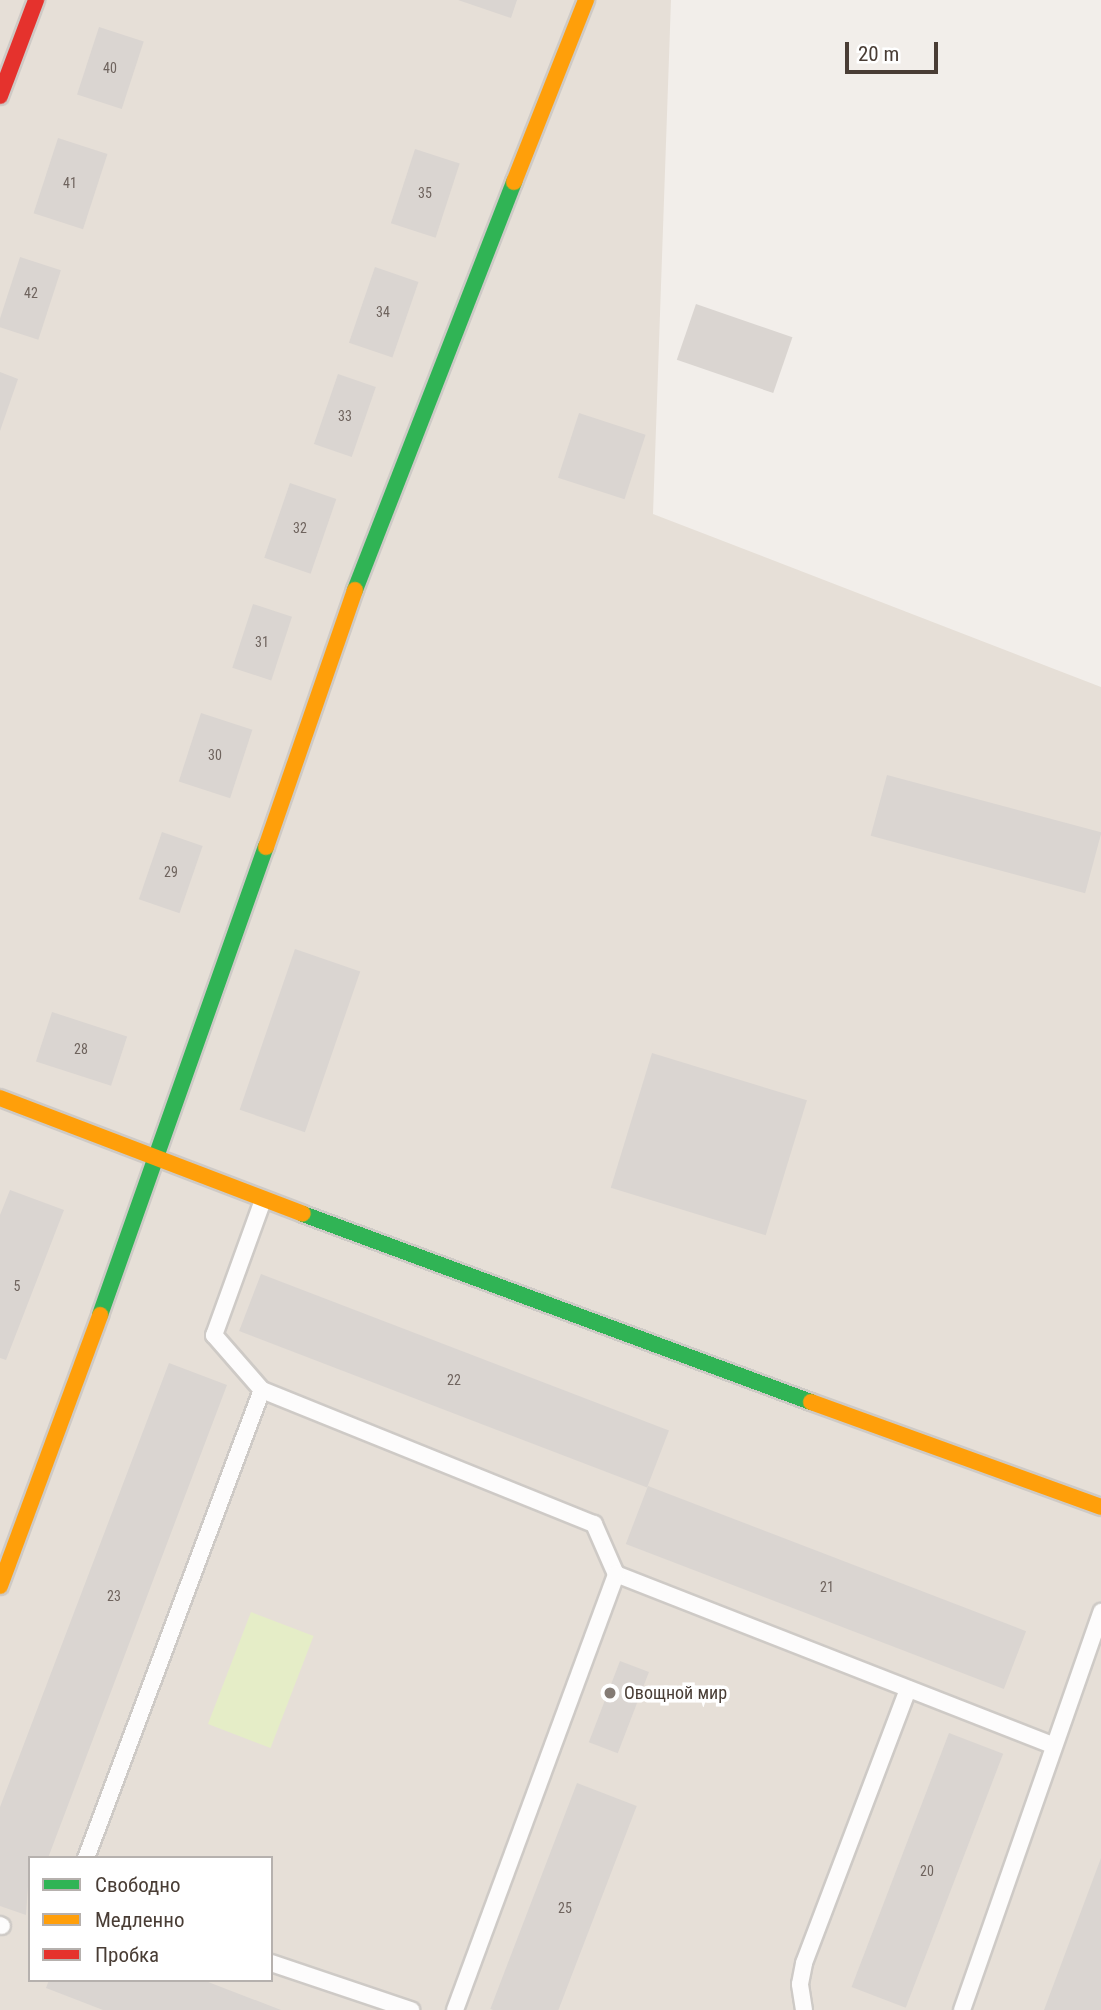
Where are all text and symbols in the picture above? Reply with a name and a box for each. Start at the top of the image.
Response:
scale bar [849,28,942,72]
text: 20 m [858,42,899,66]
house number: 40 [103,60,117,76]
house number: 41 [63,175,77,191]
house number: 35 [418,185,432,201]
house number: 42 [24,285,38,301]
house number: 34 [376,304,390,320]
house number: 33 [338,408,352,424]
house number: 32 [293,520,307,536]
house number: 31 [255,634,269,650]
house number: 30 [208,747,222,763]
house number: 29 [164,864,178,880]
house number: 28 [74,1041,88,1057]
house number: 5 [14,1278,20,1294]
house number: 22 [447,1372,461,1388]
house number: 21 [820,1579,834,1595]
house number: 23 [107,1588,121,1604]
place label: Овощной мир [624,1682,727,1704]
marker: Овощной мир [602,1685,618,1701]
legend [28,1856,273,1982]
house number: 20 [920,1863,934,1879]
text: Свободно [95,1873,181,1897]
house number: 25 [558,1900,572,1916]
text: Медленно [95,1908,184,1932]
text: Пробка [95,1943,159,1967]

